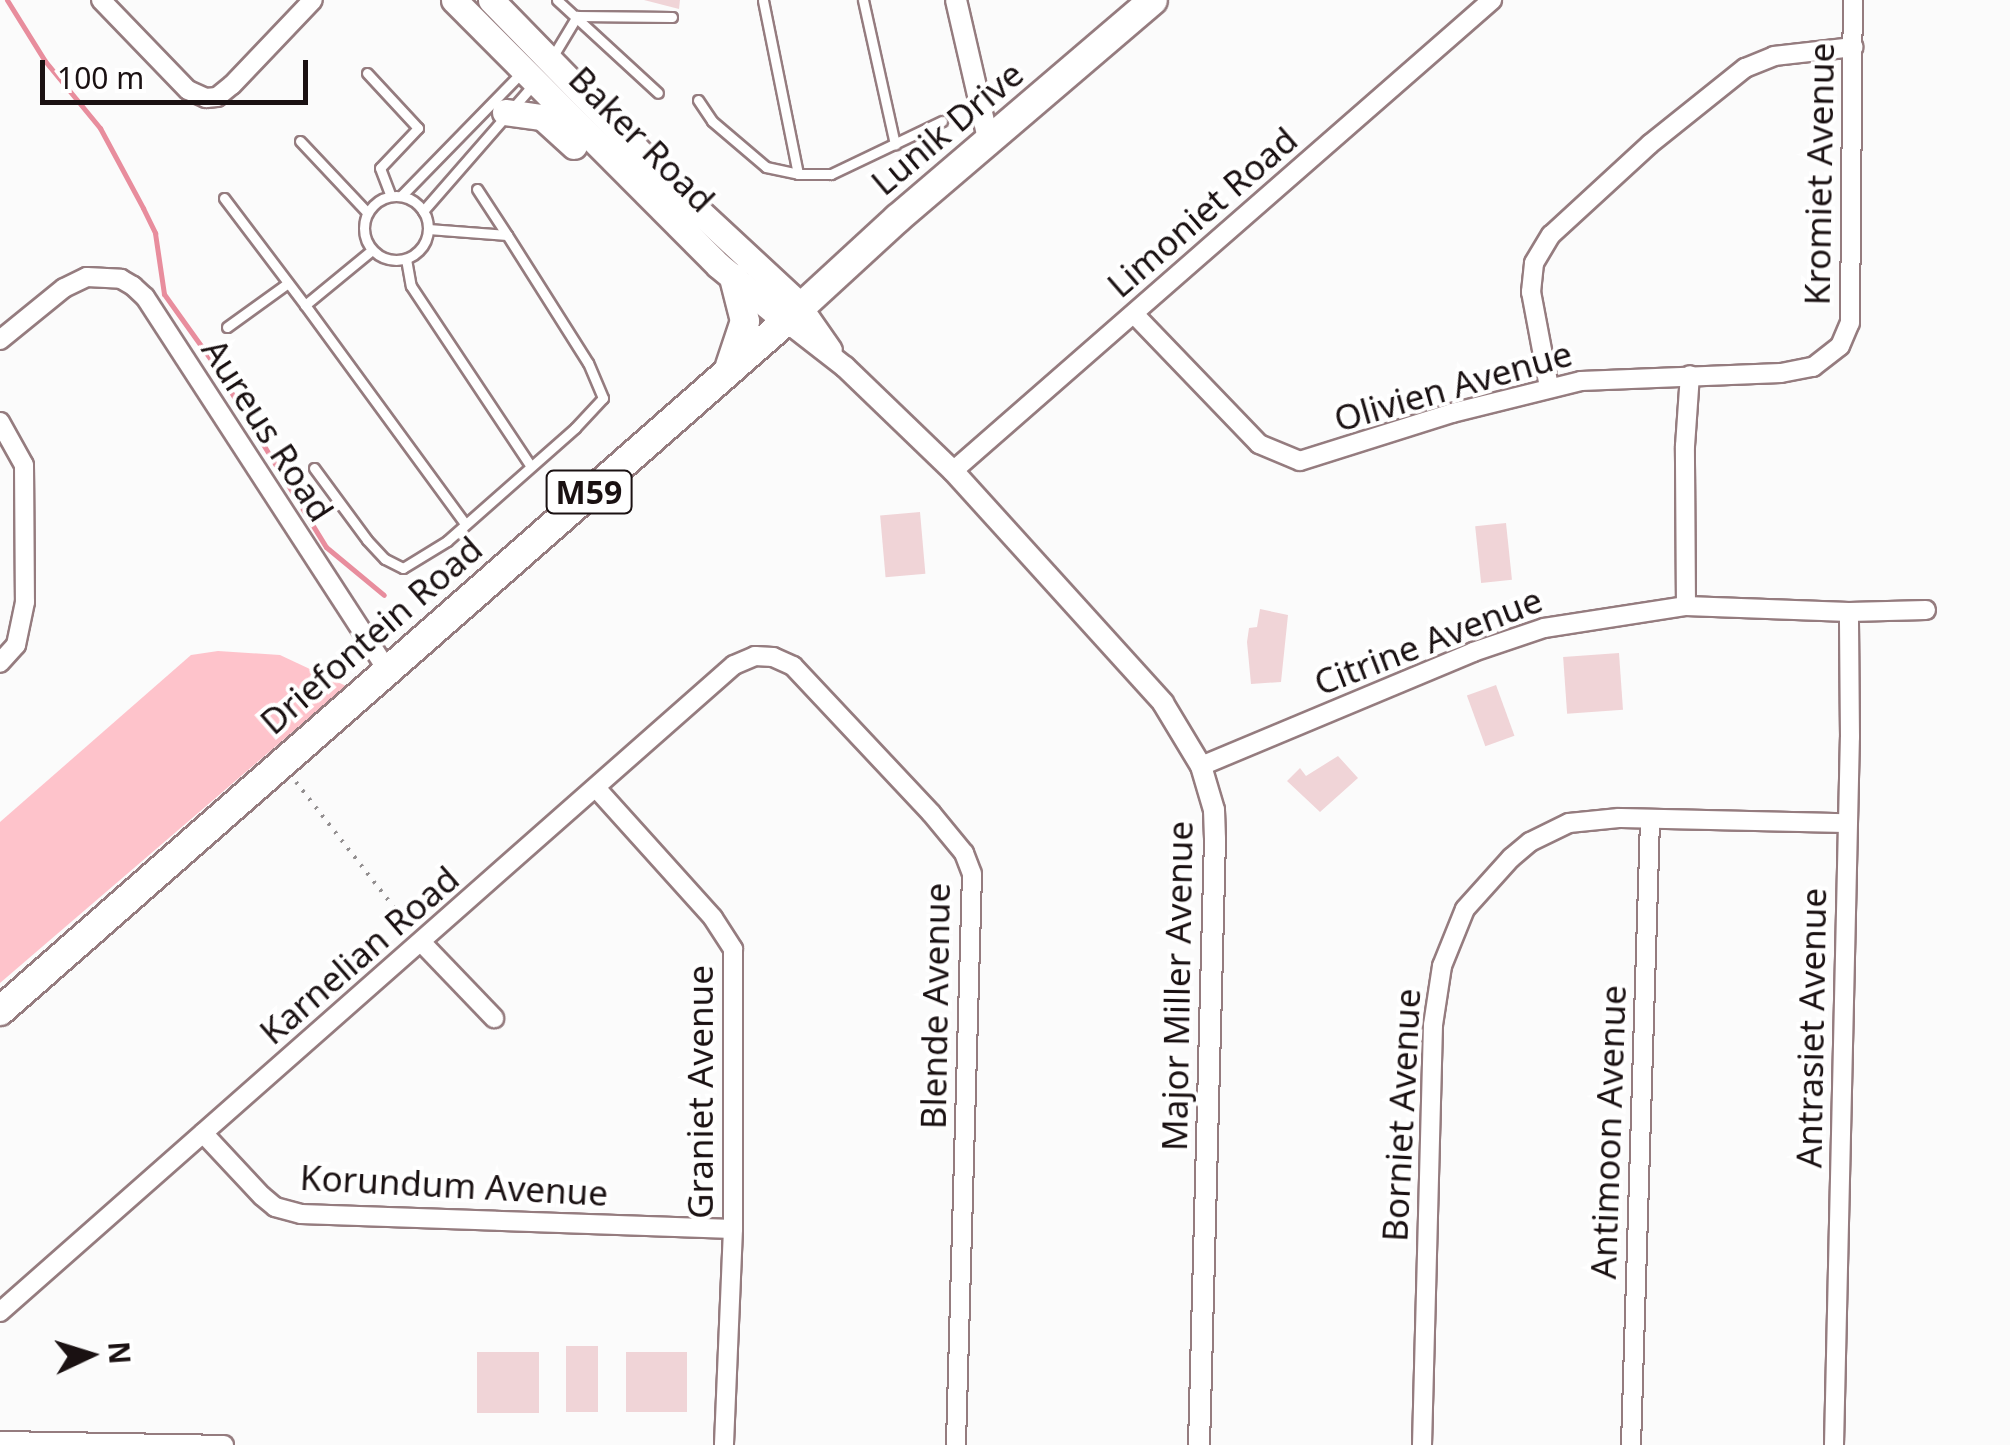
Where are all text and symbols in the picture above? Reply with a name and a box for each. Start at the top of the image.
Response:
scale bar [45,40,312,102]
street label: Kromiet Avenue [1796,42,1842,306]
street label: Lunik Drive [863,52,1031,204]
text: 100 m [57,57,144,98]
street label: Baker Road [561,58,723,220]
street label: Limoniet Road [1099,118,1305,306]
street label: Aureus Road [193,331,343,529]
street label: Olivien Avenue [1329,332,1577,440]
road number: M59 [544,465,634,519]
street label: Driefontein Road [252,527,490,743]
street label: Citrine Avenue [1308,578,1548,704]
street label: Major Miller Avenue [1153,821,1201,1151]
street label: Karnelian Road [251,857,467,1053]
street label: Blende Avenue [912,882,958,1130]
street label: Antrasiet Avenue [1788,888,1834,1168]
street label: Graniet Avenue [679,965,721,1219]
street label: Antimoon Avenue [1582,984,1634,1280]
street label: Borniet Avenue [1373,987,1429,1243]
street label: Korundum Avenue [299,1156,609,1214]
north arrow [40,1305,140,1405]
text: N [100,1340,140,1366]

